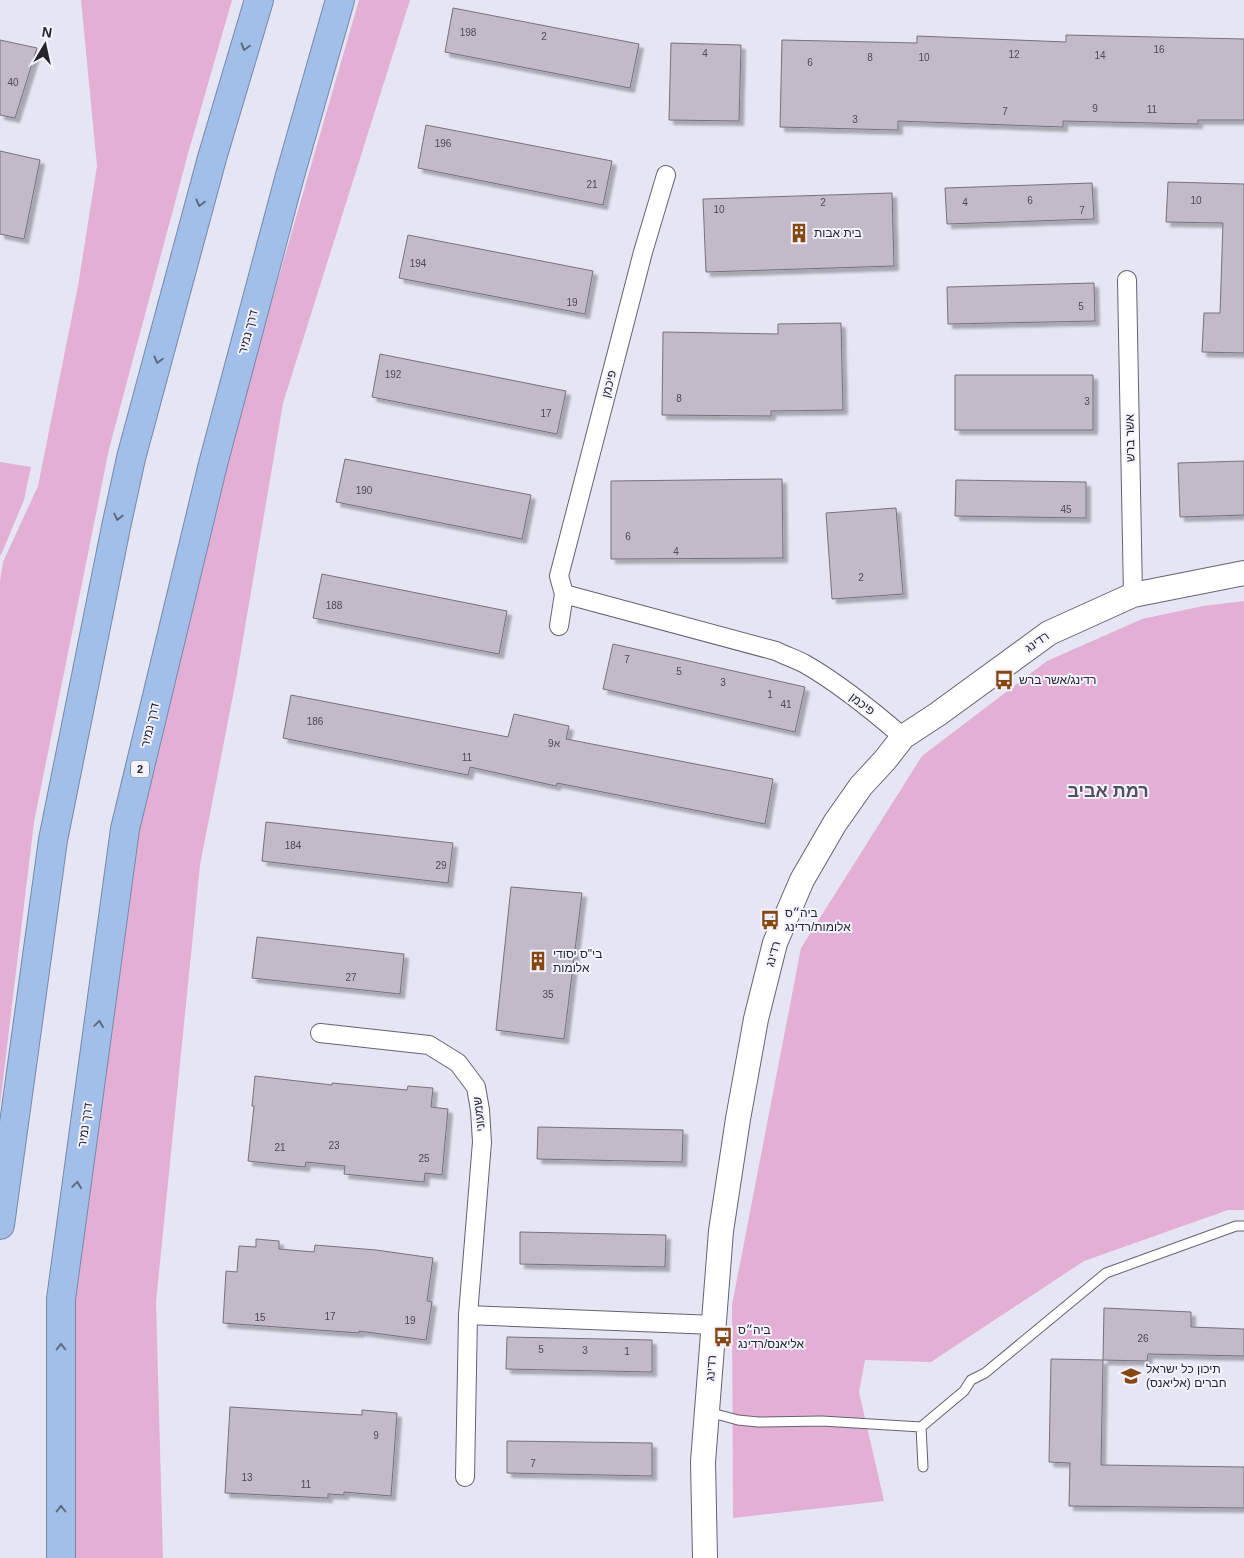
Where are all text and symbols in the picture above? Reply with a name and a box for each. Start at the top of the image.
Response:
north arrow [20,20,70,70]
text: N [41,23,53,41]
house number: 198 [460,27,477,38]
house number: 2 [541,31,547,42]
one-way arrow [241,42,251,50]
house number: 16 [1153,44,1165,55]
house number: 4 [702,48,708,59]
house number: 12 [1008,49,1020,60]
house number: 14 [1094,50,1106,61]
house number: 8 [867,52,873,63]
house number: 10 [918,52,930,63]
house number: 6 [807,57,813,68]
house number: 40 [7,77,19,88]
house number: 9 [1092,103,1098,114]
house number: 11 [1147,104,1158,115]
house number: 7 [1002,106,1008,117]
house number: 3 [852,114,858,125]
house number: 196 [435,138,452,149]
house number: 21 [586,179,598,190]
house number: 6 [1027,195,1033,206]
house number: 10 [1190,195,1202,206]
house number: 2 [820,197,826,208]
house number: 4 [962,197,968,208]
one-way arrow [196,198,206,206]
house number: 10 [713,204,725,215]
house number: 7 [1079,205,1085,216]
building icon: בית אבות [788,222,810,244]
place label: בית אבות [814,226,862,240]
house number: 194 [410,258,427,269]
house number: 19 [566,297,578,308]
house number: 5 [1078,301,1084,312]
street label: דרך נמיר [235,308,261,355]
one-way arrow [153,355,164,364]
house number: 192 [385,369,402,380]
street label: פיכמן [599,369,619,399]
house number: 8 [676,393,682,404]
house number: 3 [1084,396,1090,407]
house number: 17 [540,408,552,419]
street label: אשר ברש [1123,413,1137,462]
house number: 190 [356,485,373,496]
house number: 45 [1060,504,1072,515]
one-way arrow [113,513,124,522]
house number: 6 [625,531,631,542]
house number: 4 [673,546,679,557]
house number: 2 [858,572,864,583]
house number: 188 [326,600,343,611]
street label: רדינג [1022,629,1052,655]
house number: 7 [624,654,630,665]
house number: 5 [676,666,682,677]
bus stop icon: רדינג/אשר ברש [993,669,1015,691]
place label: רדינג/אשר ברש [1019,673,1096,687]
house number: 3 [720,677,726,688]
house number: 1 [767,689,773,700]
street label: פיכמן [847,690,877,718]
house number: 41 [780,699,792,710]
street label: דרך נמיר [138,701,162,748]
house number: 186 [307,716,324,727]
house number: 9א [548,738,561,749]
house number: 11 [462,752,473,763]
road number: 2 [131,761,149,778]
district label: רמת אביב [1067,781,1149,801]
house number: 184 [285,840,302,851]
house number: 29 [435,860,447,871]
place label: ביה״ס אלומות/רדינג [785,906,851,934]
bus stop icon: ביה״ס אלומות/רדינג [759,909,781,931]
street label: רדינג [763,940,783,968]
place label: בי"ס יסודי אלומות [553,947,602,975]
building icon: בי"ס יסודי אלומות [527,950,549,972]
house number: 27 [345,972,357,983]
house number: 35 [542,989,554,1000]
one-way arrow [93,1020,103,1029]
street label: שמעוני [470,1096,488,1132]
street label: דרך נמיר [75,1101,95,1148]
house number: 23 [328,1140,340,1151]
house number: 21 [274,1142,286,1153]
house number: 25 [418,1153,430,1164]
one-way arrow [71,1181,81,1190]
house number: 17 [324,1311,336,1322]
house number: 15 [254,1312,266,1323]
house number: 19 [404,1315,416,1326]
place label: ביה״ס אליאנס/רדינג [738,1323,805,1351]
bus stop icon: ביה״ס אליאנס/רדינג [712,1326,734,1348]
house number: 26 [1137,1333,1149,1344]
one-way arrow [56,1343,66,1350]
house number: 5 [538,1344,544,1355]
house number: 3 [582,1345,588,1356]
house number: 1 [624,1346,630,1357]
street label: רדינג [703,1355,719,1381]
place label: תיכון כל ישראל חברים (אליאנס) [1146,1362,1227,1390]
school or university icon: תיכון כל ישראל חברים (אליאנס) [1120,1365,1142,1387]
house number: 9 [373,1430,379,1441]
house number: 7 [530,1458,536,1469]
house number: 13 [241,1472,253,1483]
house number: 11 [301,1479,312,1490]
one-way arrow [56,1505,66,1513]

